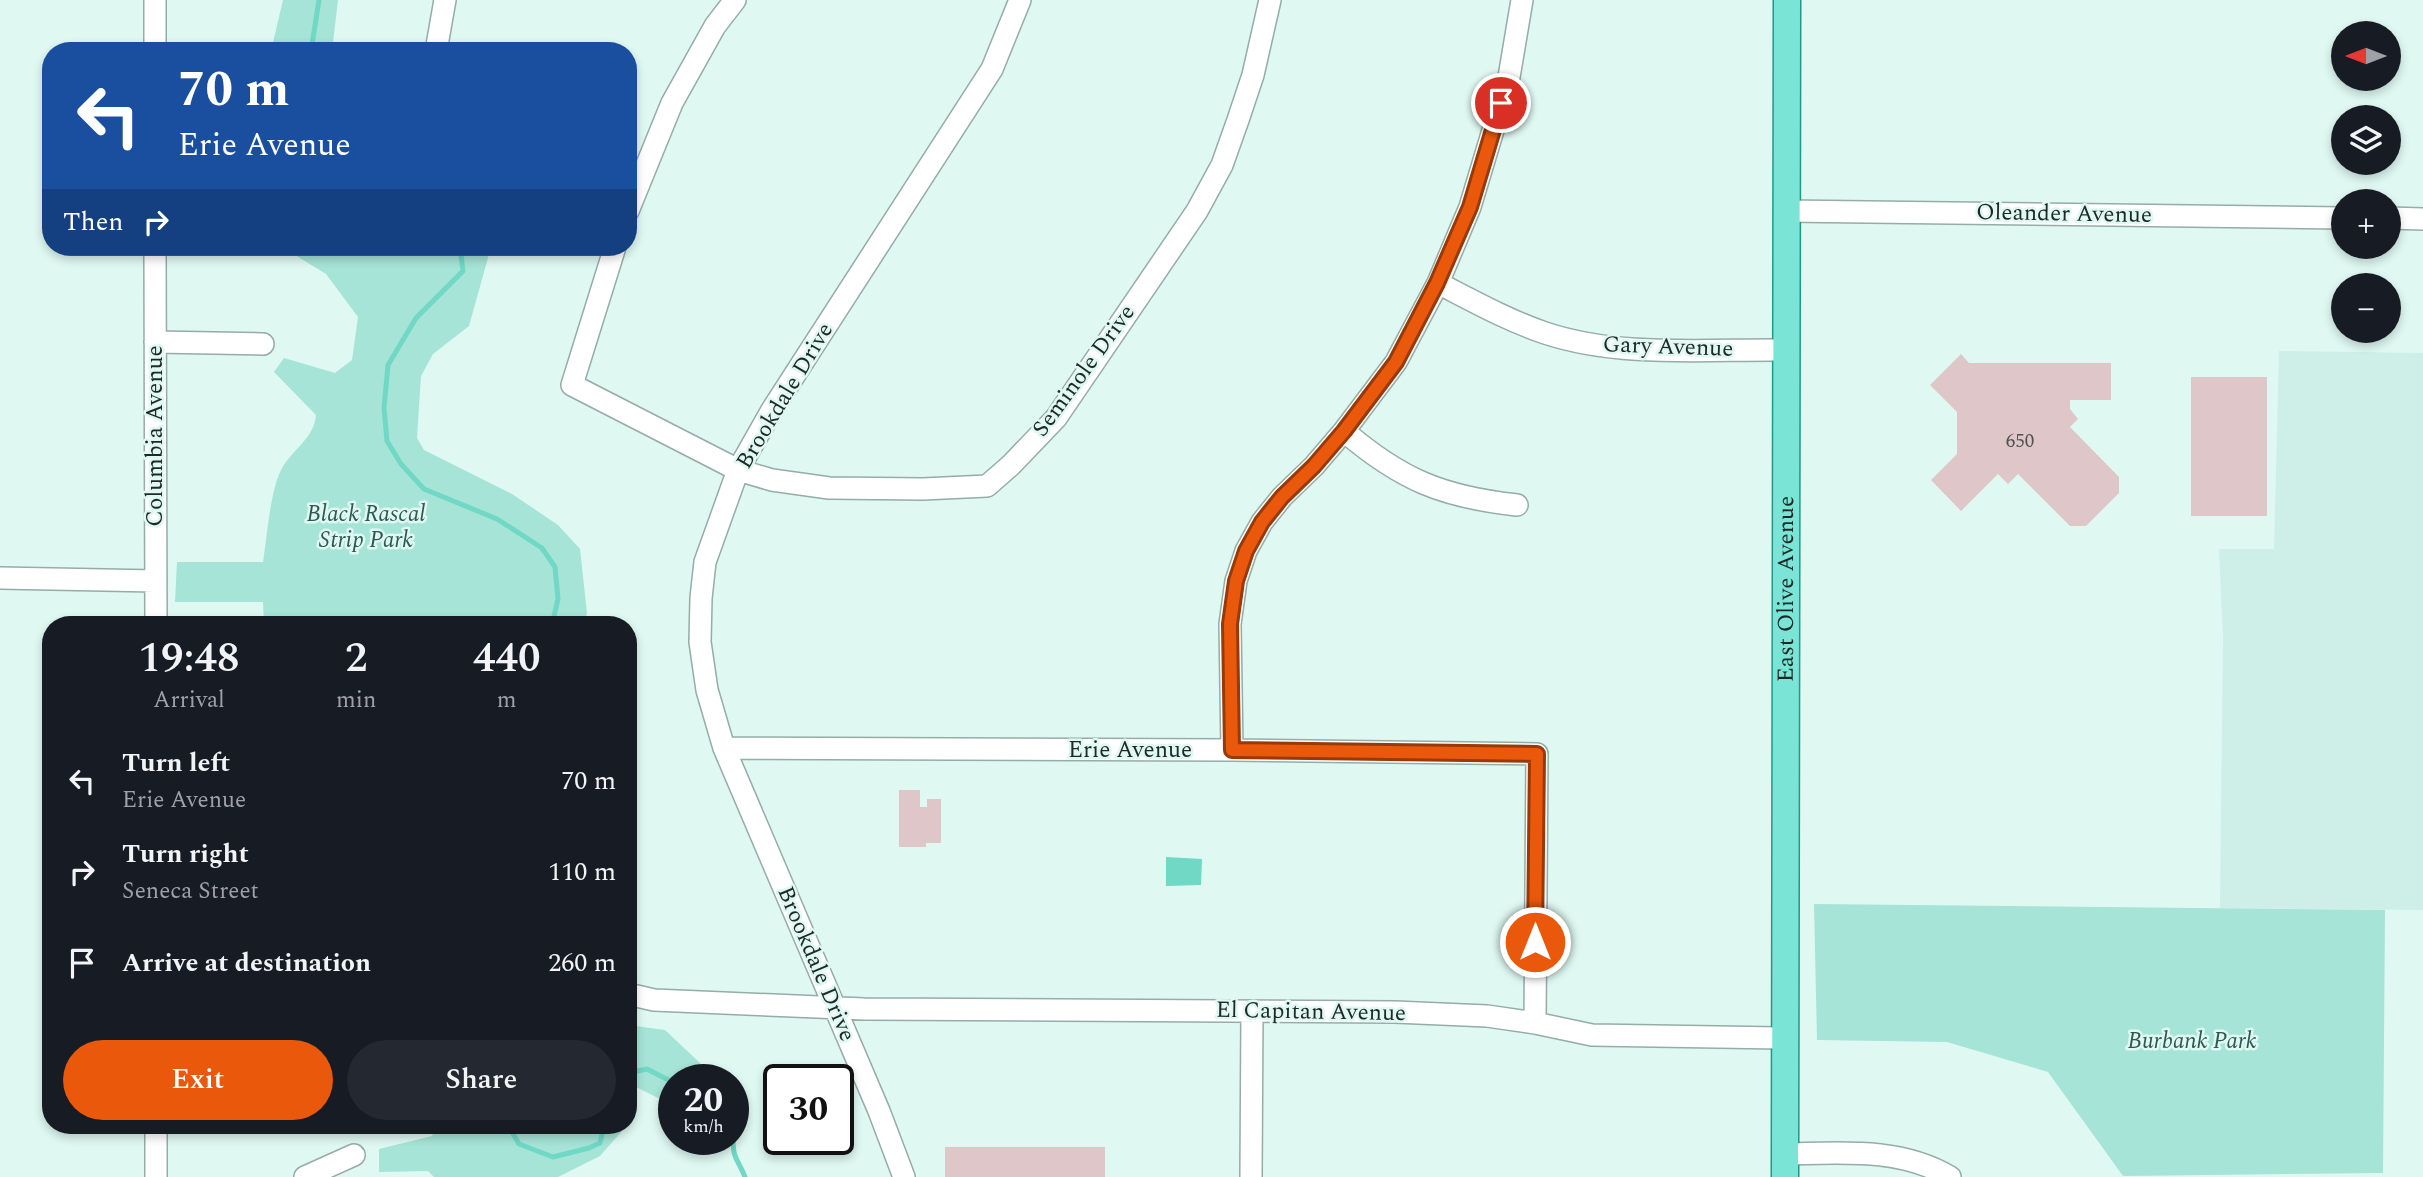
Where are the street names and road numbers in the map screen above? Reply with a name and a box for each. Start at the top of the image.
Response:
street label: Oleander Avenue [1976,195,2152,233]
street label: Seminole Drive [1024,297,1144,445]
street label: Brookdale Drive [727,316,843,476]
street label: Gary Avenue [1602,327,1734,367]
street label: Columbia Avenue [138,345,173,527]
street label: East Olive Avenue [1768,496,1804,682]
street label: Erie Avenue [1068,733,1192,768]
street label: Brookdale Drive [768,881,864,1047]
street label: El Capitan Avenue [1216,993,1406,1031]

